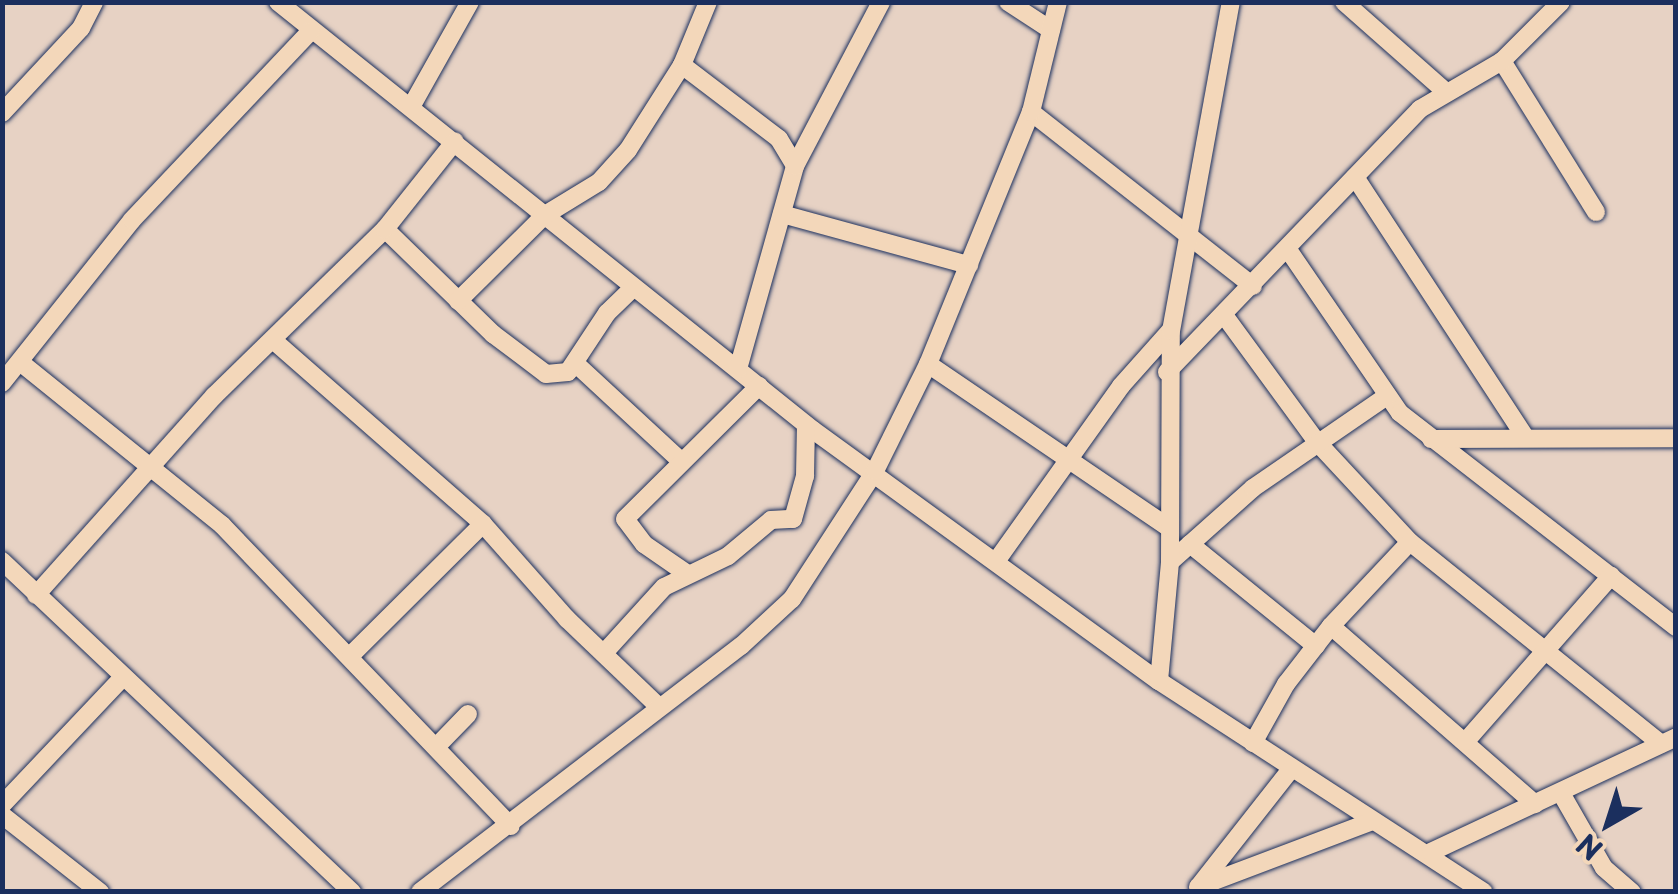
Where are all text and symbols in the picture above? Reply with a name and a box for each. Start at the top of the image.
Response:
north arrow [1558,774,1658,874]
text: N [1567,824,1611,871]

